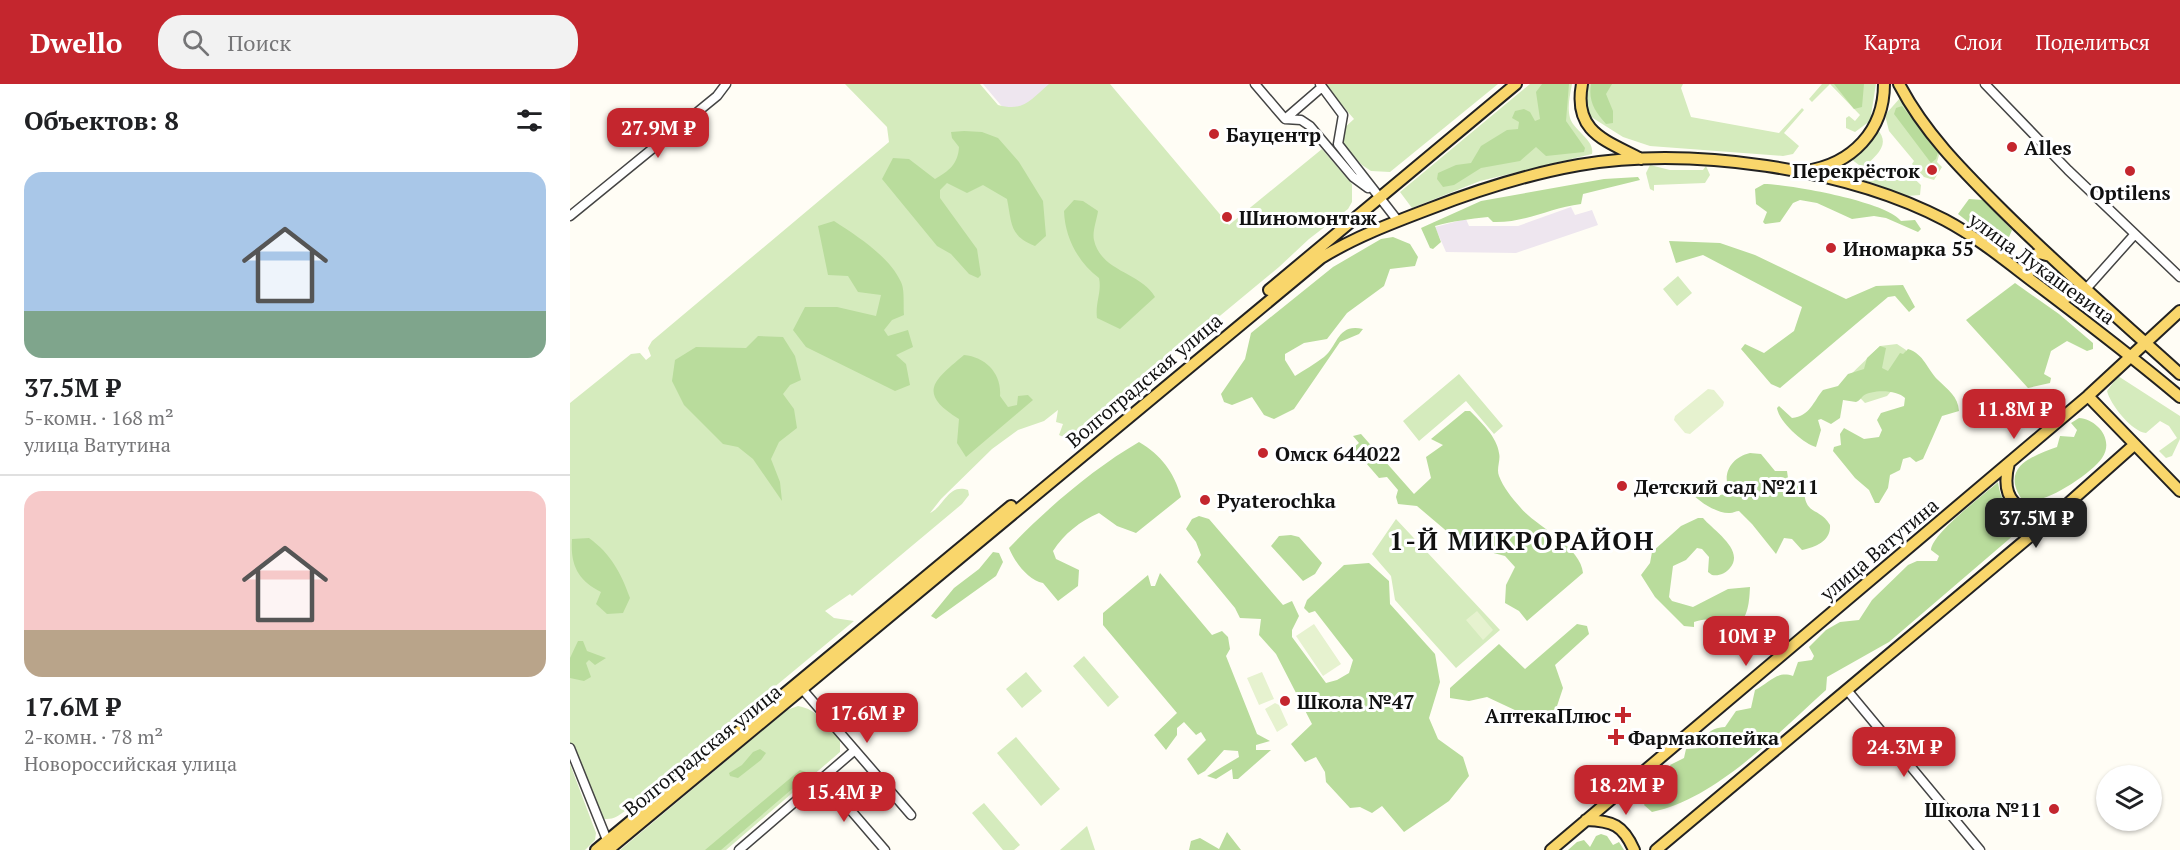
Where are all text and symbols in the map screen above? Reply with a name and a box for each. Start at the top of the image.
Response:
search box [158,15,578,69]
text: Dwello [30,24,122,61]
icon: search [179,26,212,59]
text: Поиск [227,28,291,57]
text: Карта [1864,28,1921,56]
text: Слои [1954,28,2003,56]
text: Поделиться [2036,28,2150,56]
text: Объектов: 8 [24,103,179,137]
icon: filters [513,104,546,137]
pin: 27.9M ₽ [603,108,713,159]
text: 27.9M ₽ [621,114,695,141]
place label: Бауцентр [1226,121,1321,148]
marker: Бауцентр [1207,127,1221,141]
place label: Alles [2024,134,2072,161]
marker: Alles [2005,140,2019,154]
place label: Перекрёсток [1792,157,1920,184]
marker: Перекрёсток [1925,163,1939,177]
marker: Optilens [2123,164,2137,178]
place label: Optilens [2089,179,2171,206]
place label: Шиномонтаж [1239,204,1378,231]
street label: улица Лукашевича [1963,205,2121,330]
marker: Шиномонтаж [1220,210,1234,224]
icon: home [231,211,339,319]
place label: Иномарка 55 [1843,235,1974,262]
marker: Иномарка 55 [1824,241,1838,255]
street label: Волгоградская улица [1060,307,1228,453]
text: 37.5M ₽ [24,370,120,404]
pin: 11.8M ₽ [1959,389,2069,440]
text: 11.8M ₽ [1976,395,2052,422]
text: 5-комн. · 168 m² [24,404,174,431]
text: улица Ватутина [24,431,171,458]
place label: Омск 644022 [1275,440,1401,467]
marker: Омск 644022 [1256,446,1270,460]
place label: Детский сад №211 [1634,473,1819,500]
marker: Детский сад №211 [1615,479,1629,493]
place label: Pyaterochka [1217,487,1336,514]
street label: улица Ватутина [1813,491,1944,607]
marker: Pyaterochka [1198,493,1212,507]
pin: 37.5M ₽ [1981,498,2091,549]
text: 37.5M ₽ [1999,504,2073,531]
district label: 1-Й МИКРОРАЙОН [1389,523,1655,557]
icon: home [231,530,339,638]
pin: 10M ₽ [1704,616,1788,667]
text: 10M ₽ [1717,622,1775,649]
street label: Волгоградская улица [617,678,787,822]
place label: Школа №47 [1297,688,1415,715]
text: 17.6M ₽ [24,689,120,723]
pin: 17.6M ₽ [812,693,922,744]
marker: Школа №47 [1278,694,1292,708]
text: 17.6M ₽ [830,699,904,726]
place label: АптекаПлюс [1485,702,1611,729]
marker: АптекаПлюс [1616,708,1630,722]
text: 2-комн. · 78 m² [24,723,163,750]
place label: Фармакопейка [1628,724,1779,751]
pin: 24.3M ₽ [1849,727,1959,778]
marker: Фармакопейка [1609,730,1623,744]
text: 24.3M ₽ [1866,733,1942,760]
text: Новороссийская улица [24,750,237,777]
pin: 18.2M ₽ [1571,765,1681,816]
map controls [2096,765,2162,831]
button: layers [2096,765,2162,831]
text: 18.2M ₽ [1588,771,1664,798]
pin: 15.4M ₽ [789,772,899,823]
text: 15.4M ₽ [806,778,882,805]
place label: Школа №11 [1924,796,2042,823]
marker: Школа №11 [2047,802,2061,816]

